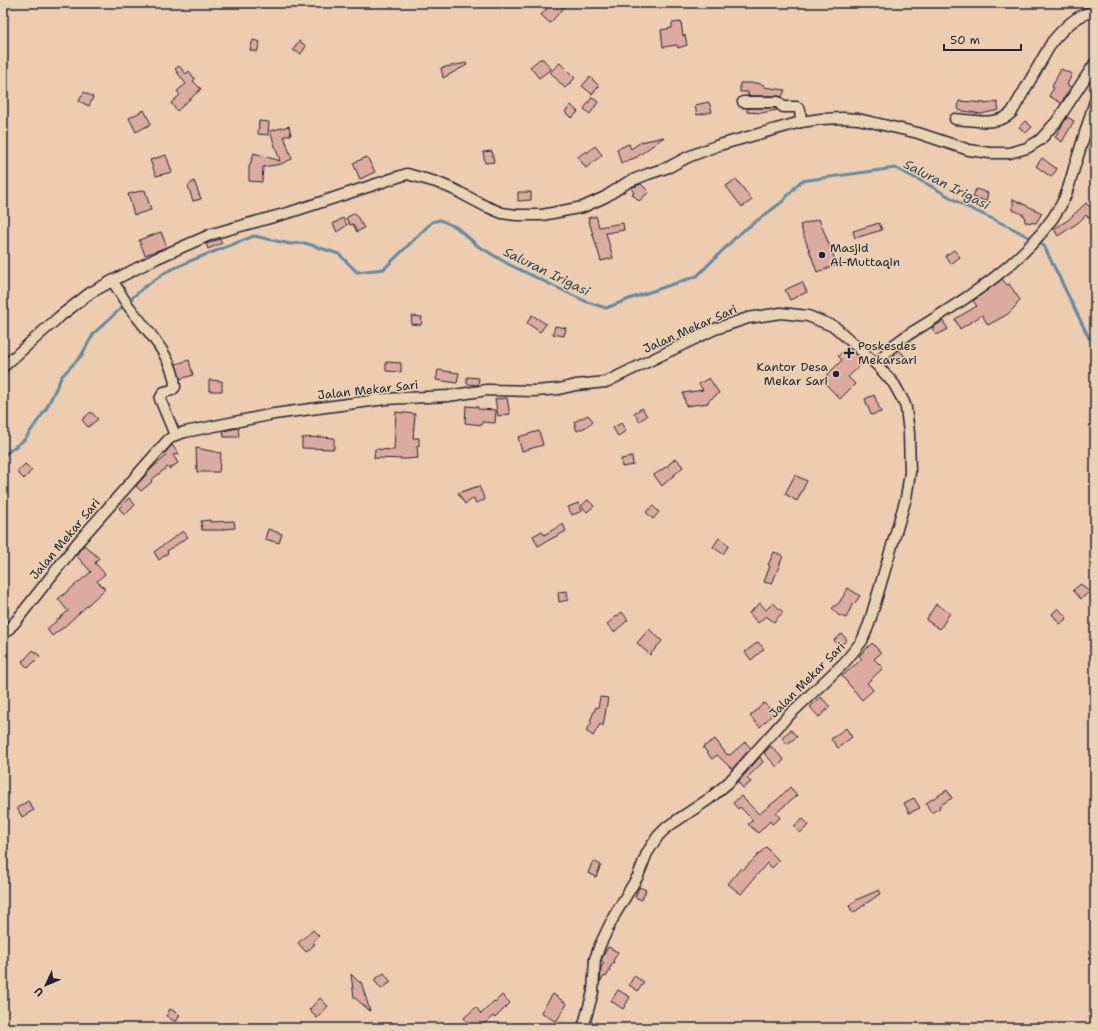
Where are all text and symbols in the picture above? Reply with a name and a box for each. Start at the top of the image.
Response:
scale bar [944,26,1021,52]
text: 50 m [950,32,980,48]
water label: Saluran Irigasi [901,155,993,214]
place label: Masjid Al-Muttaqin [830,240,900,270]
water label: Saluran Irigasi [501,243,593,300]
marker: Masjid Al-Muttaqin [817,250,827,260]
street label: Jalan Mekar Sari [641,301,739,357]
place label: Poskesdes Mekarsari [858,338,917,368]
marker: Poskesdes Mekarsari [843,347,855,359]
place label: Kantor Desa Mekar Sari [756,359,829,389]
marker: Kantor Desa Mekar Sari [831,369,841,379]
street label: Jalan Mekar Sari [317,377,419,403]
street label: Jalan Mekar Sari [26,495,104,583]
street label: Jalan Mekar Sari [766,639,848,721]
north arrow [26,965,66,1005]
text: U [31,984,47,1000]

